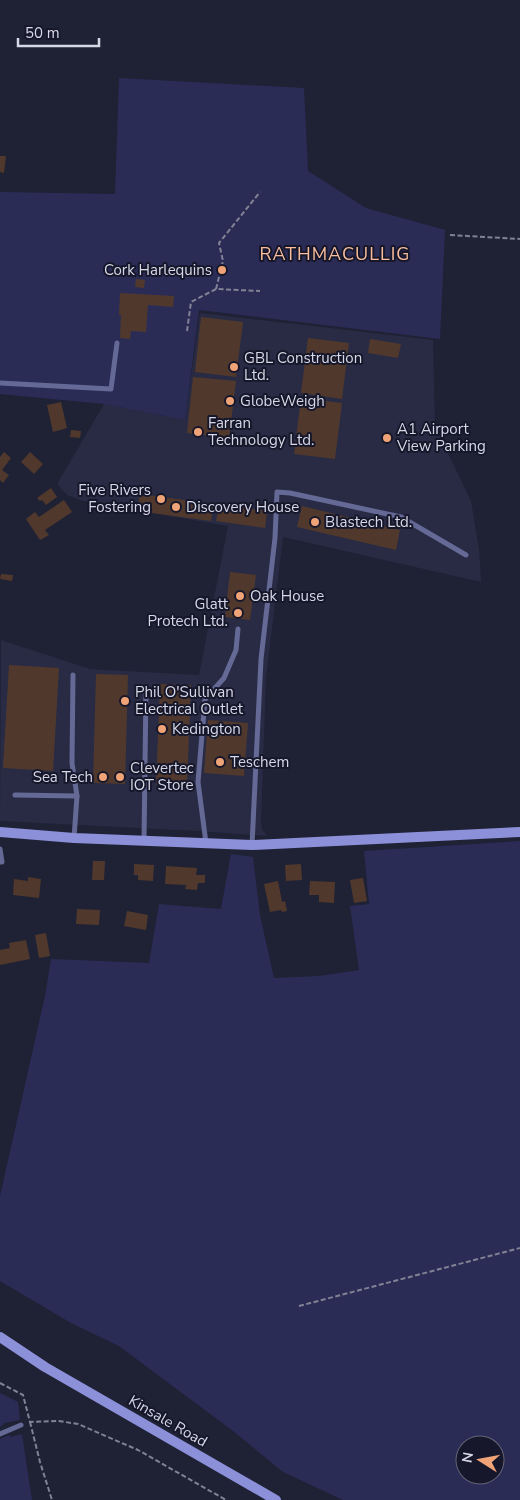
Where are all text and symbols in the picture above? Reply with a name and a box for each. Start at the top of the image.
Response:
scale bar [18,15,99,47]
text: 50 m [25,23,60,43]
district label: RATHMACULLIG [260,242,410,266]
place label: Cork Harlequins [104,260,212,280]
marker: Cork Harlequins [216,264,228,276]
place label: GBL Construction Ltd. [244,348,362,385]
marker: GBL Construction Ltd. [228,361,240,373]
place label: GlobeWeigh [240,391,325,411]
marker: GlobeWeigh [224,395,236,407]
place label: Farran Technology Ltd. [208,413,314,450]
place label: A1 Airport View Parking [396,419,486,456]
marker: Farran Technology Ltd. [192,426,204,438]
marker: A1 Airport View Parking [381,432,393,444]
place label: Five Rivers Fostering [78,480,151,517]
marker: Five Rivers Fostering [155,493,167,505]
place label: Discovery House [186,497,299,517]
marker: Discovery House [170,501,182,513]
place label: Blastech Ltd. [325,512,412,532]
marker: Blastech Ltd. [309,516,321,528]
place label: Oak House [250,586,324,606]
marker: Oak House [234,590,246,602]
place label: Glatt Protech Ltd. [148,594,229,631]
marker: Glatt Protech Ltd. [232,607,244,619]
place label: Phil O'Sullivan Electrical Outlet [135,682,244,719]
marker: Phil O'Sullivan Electrical Outlet [119,695,131,707]
place label: Kedington [172,719,241,739]
marker: Kedington [156,723,168,735]
place label: Teschem [230,752,289,772]
marker: Teschem [214,756,226,768]
place label: Clevertec IOT Store [130,758,194,795]
place label: Sea Tech [33,767,93,787]
marker: Sea Tech [97,771,109,783]
marker: Clevertec IOT Store [114,771,126,783]
street label: Kinsale Road [125,1390,211,1452]
north arrow [455,1435,505,1485]
text: N [457,1451,478,1465]

